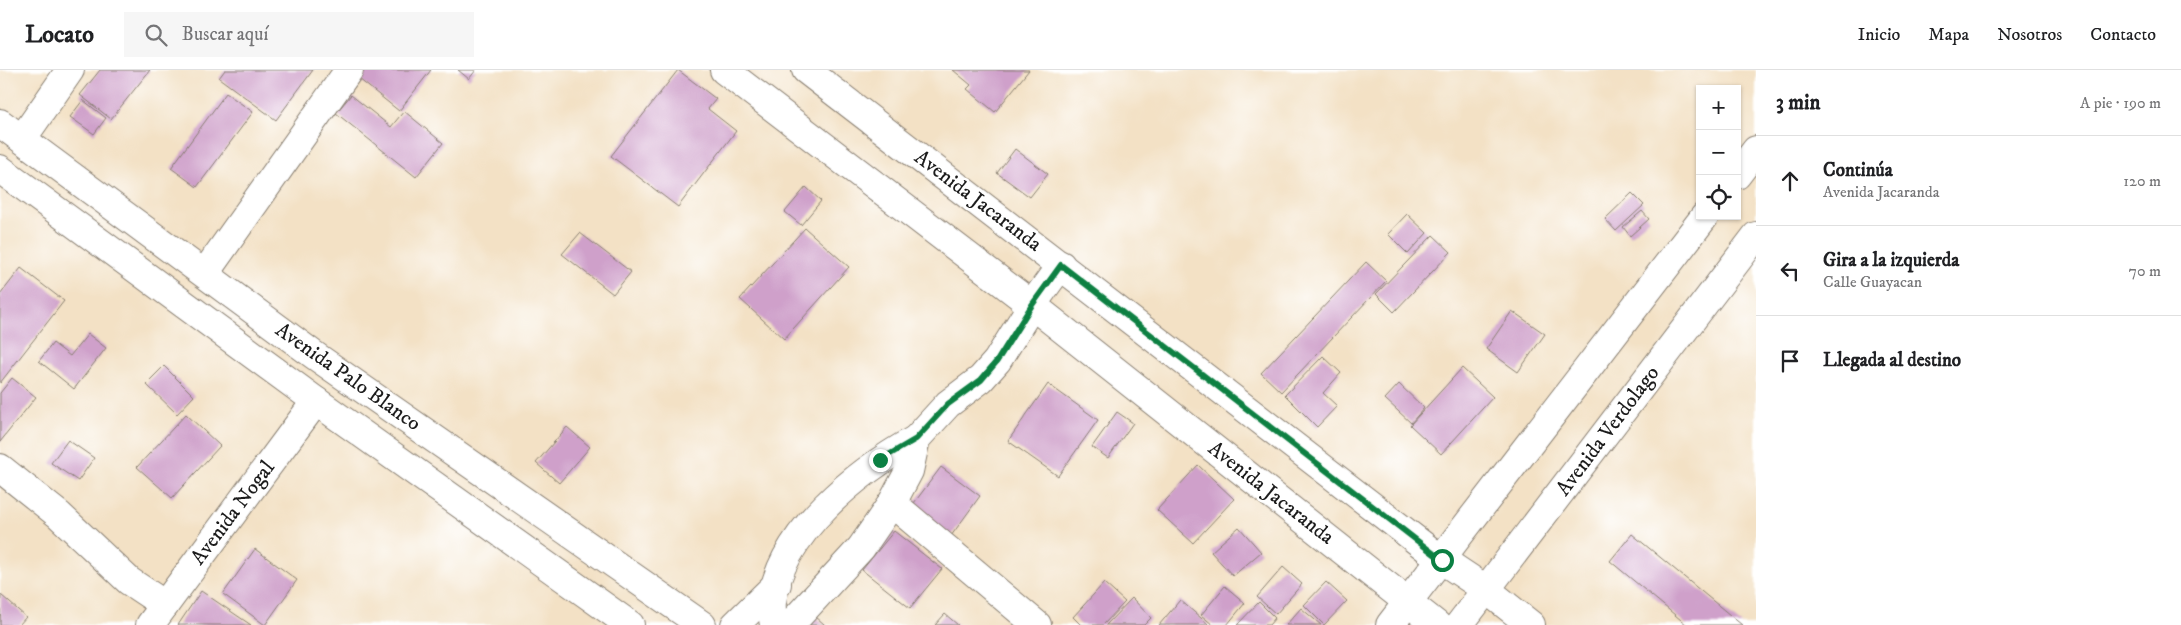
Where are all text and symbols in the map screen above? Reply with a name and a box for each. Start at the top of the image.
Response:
search box [124,12,474,57]
text: Locato [25,20,94,50]
icon: search [142,21,170,49]
text: Buscar aquí [182,23,268,46]
text: Inicio [1858,24,1900,46]
text: Mapa [1928,24,1969,46]
text: Nosotros [1997,24,2062,46]
text: Contacto [2090,24,2156,46]
map controls [1696,85,1741,220]
button: + [1696,85,1741,130]
text: 3 min [1776,90,1821,116]
text: A pie · 190 m [2080,93,2161,113]
button: − [1696,130,1741,175]
street label: Avenida Jacaranda [909,145,1047,257]
text: Continúa [1823,159,1893,182]
icon: ahead [1776,167,1804,195]
text: 120 m [2123,171,2161,191]
button: locate [1696,175,1741,220]
text: Avenida Jacaranda [1823,182,1940,202]
text: Gira a la izquierda [1823,249,1959,272]
icon: left [1776,257,1804,285]
text: 70 m [2129,261,2161,281]
text: Calle Guayacan [1823,272,1922,292]
street label: Avenida Palo Blanco [270,317,426,437]
icon: arrive [1776,347,1804,375]
text: Llegada al destino [1823,349,1961,372]
street label: Avenida Verdolago [1551,361,1665,501]
street label: Avenida Jacaranda [1203,436,1339,550]
route end [869,449,892,472]
street label: Avenida Nogal [185,455,281,570]
route start [1431,549,1454,572]

